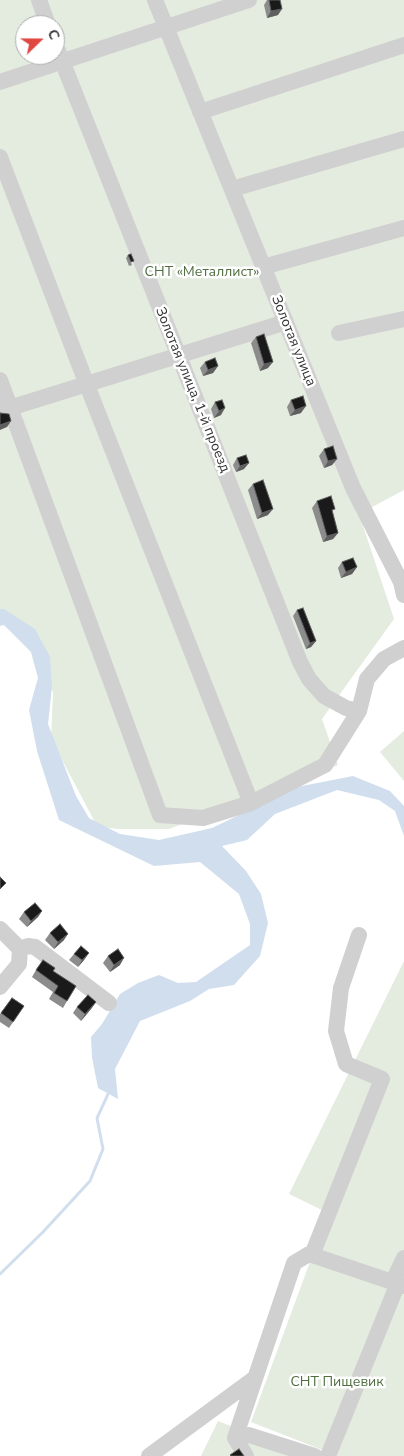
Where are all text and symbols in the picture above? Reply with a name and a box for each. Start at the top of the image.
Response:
north arrow [15,15,65,65]
text: С [43,27,64,43]
park label: СНТ «Металлист» [145,265,259,281]
street label: Золотая улица [267,293,319,389]
street label: Золотая улица, 1-й проезд [151,305,233,475]
park label: СНТ Пищевик [290,1375,384,1391]

